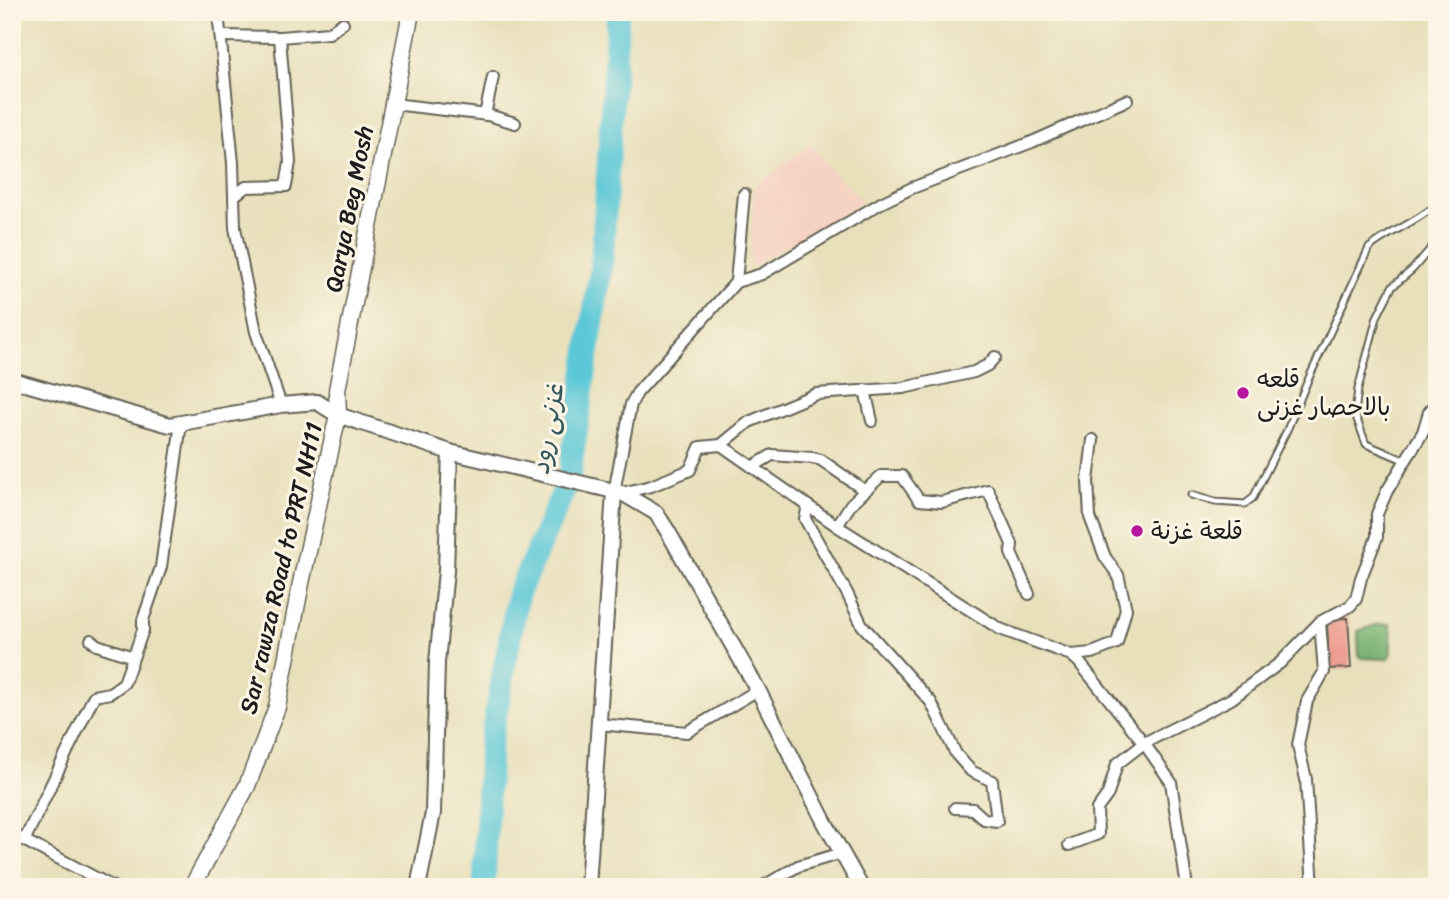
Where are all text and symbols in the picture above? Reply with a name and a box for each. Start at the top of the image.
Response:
street label: Qarya Beg Mosh [312,122,386,296]
place label: قلعه بالاحصار غزنی [1257,358,1391,428]
water label: غزنی رود [516,380,578,478]
marker: قلعه بالاحصار غزنی [1235,385,1251,401]
street label: Sar rawza Road to PRT NH11 [227,418,335,718]
place label: قلعة غزنة [1151,510,1243,552]
marker: قلعة غزنة [1129,523,1145,539]

